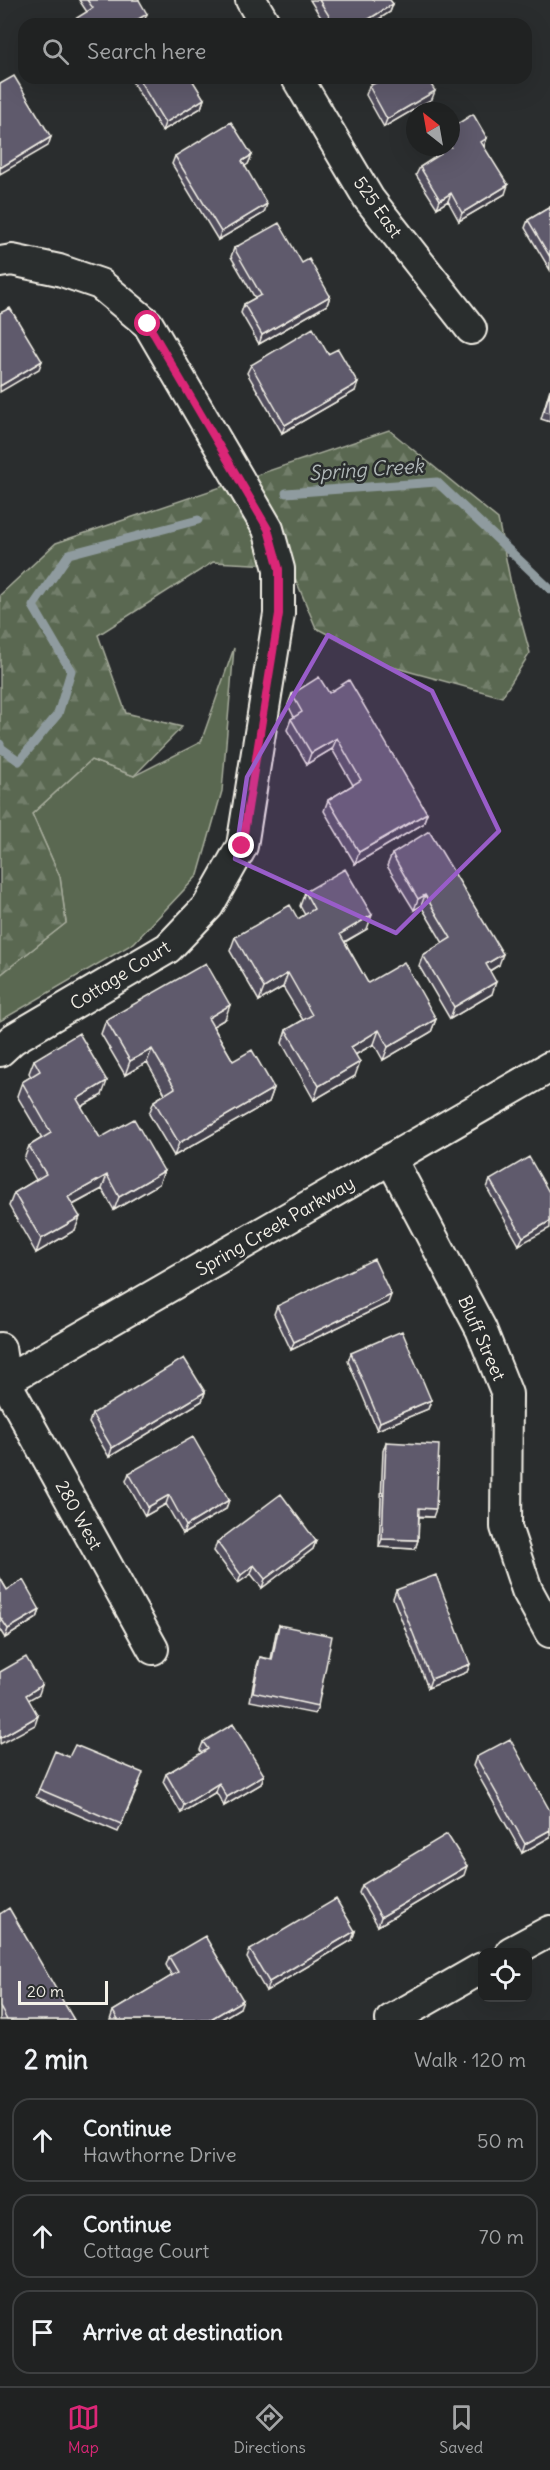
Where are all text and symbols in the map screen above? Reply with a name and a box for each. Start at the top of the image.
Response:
search box [18,18,532,84]
icon: search [39,35,72,68]
text: Search here [87,37,206,65]
north arrow [406,102,460,156]
street label: 525 East [349,172,407,242]
route start [134,310,160,336]
water label: Spring Creek [308,452,426,485]
route end [228,832,254,858]
street label: Cottage Court [66,935,174,1015]
street label: Spring Creek Parkway [191,1171,359,1281]
street label: Bluff Street [453,1292,511,1384]
street label: 280 West [51,1476,107,1554]
map controls [478,1948,532,2002]
button: locate [478,1948,532,2002]
scale bar [18,1978,108,2006]
text: 20 m [27,1981,64,2001]
text: 2 min [24,2043,88,2076]
text: Walk · 120 m [414,2047,526,2072]
text: Continue [83,2114,172,2142]
icon: ahead [26,2124,59,2157]
text: 50 m [477,2128,524,2153]
text: Hawthorne Drive [83,2142,237,2167]
text: Continue [83,2210,172,2238]
icon: ahead [26,2220,59,2253]
text: 70 m [479,2224,524,2249]
text: Cottage Court [83,2238,209,2263]
icon: arrive [26,2316,59,2349]
text: Arrive at destination [83,2318,283,2346]
tab: Map [67,2401,100,2457]
tab: Directions [233,2401,306,2457]
tab: Saved [439,2401,483,2457]

